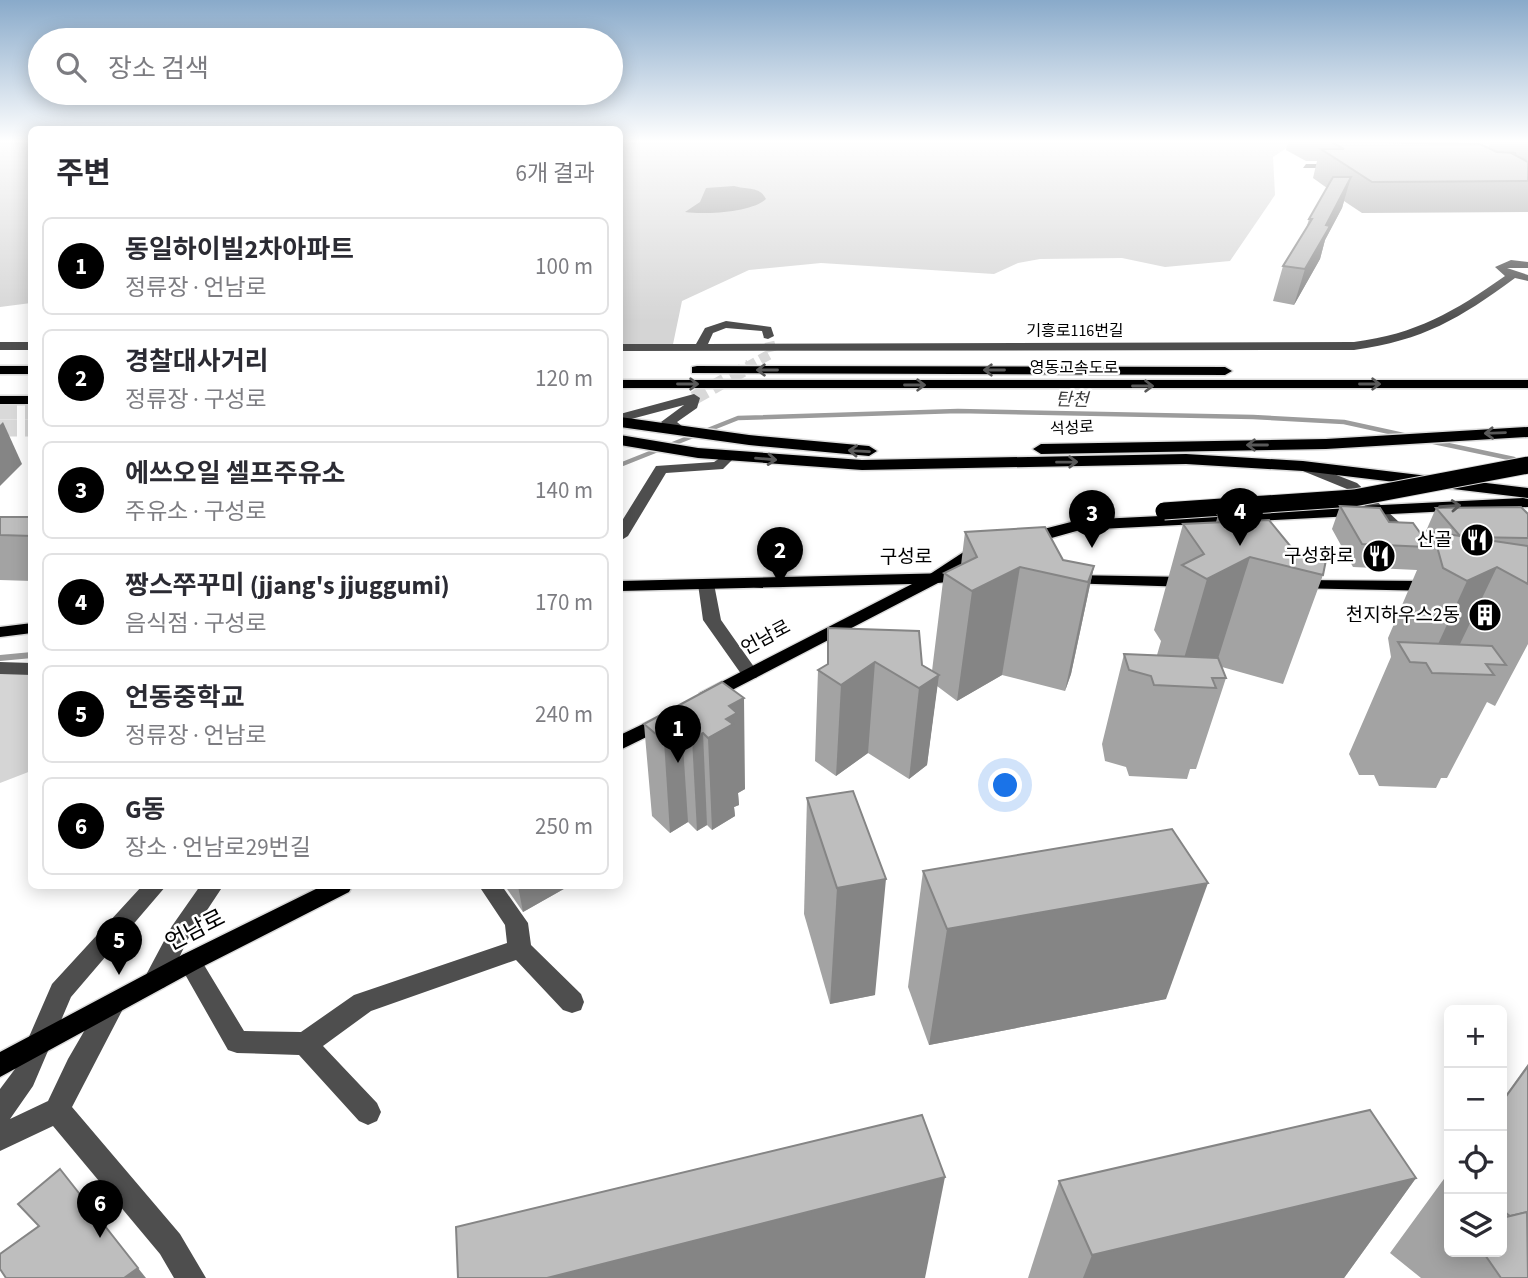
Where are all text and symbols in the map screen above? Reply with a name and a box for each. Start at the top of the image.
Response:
search box [28,28,623,105]
icon: search [52,48,90,86]
text: 장소 검색 [108,50,209,87]
text: 주변 [56,152,111,195]
text: 6개 결과 [515,157,595,190]
text: 동일하이빌2차아파트 [125,231,354,268]
text: 1 [75,250,87,283]
text: 100 m [535,250,593,283]
text: 정류장 · 언남로 [125,271,267,304]
street label: 기흥로116번길 [1026,320,1124,342]
text: 경찰대사거리 [125,343,269,380]
street label: 영동고속도로 [1030,357,1118,379]
text: 2 [75,362,87,395]
text: 120 m [535,362,593,395]
one-way arrow [756,363,779,377]
one-way arrow [983,363,1006,377]
one-way arrow [676,377,699,391]
one-way arrow [1358,377,1381,391]
one-way arrow [903,378,926,392]
one-way arrow [1131,379,1154,393]
text: 정류장 · 구성로 [125,383,267,416]
water label: 탄천 [1055,387,1091,413]
street label: 석성로 [1049,416,1095,440]
one-way arrow [1484,426,1507,439]
one-way arrow [1246,438,1269,452]
one-way arrow [847,444,870,457]
one-way arrow [754,453,777,466]
text: 에쓰오일 셀프주유소 [125,455,345,492]
one-way arrow [1055,456,1078,469]
text: 3 [75,474,87,507]
text: 140 m [535,474,593,507]
pin: 4 [1217,488,1263,546]
pin: 3 [1069,490,1115,548]
text: 주유소 · 구성로 [125,495,267,528]
one-way arrow [1438,500,1461,513]
restaurant icon: 산골 [1458,521,1496,559]
pin: 2 [757,527,803,585]
place label: 산골 [1417,527,1452,554]
restaurant icon: 구성화로 [1360,537,1398,575]
place label: 구성화로 [1284,543,1354,570]
street label: 구성로 [880,544,932,571]
text: 짱스쭈꾸미 (jjang's jjuggumi) [125,567,450,604]
text: 4 [75,586,87,619]
text: 170 m [535,586,593,619]
building icon: 천지하우스2동 [1466,596,1504,634]
place label: 천지하우스2동 [1346,602,1460,629]
text: 음식점 · 구성로 [125,607,267,640]
street label: 언남로 [737,614,795,662]
text: 언동중학교 [125,679,245,716]
text: 5 [75,698,87,731]
text: 240 m [535,698,593,731]
pin: 1 [655,705,701,763]
text: 정류장 · 언남로 [125,719,267,752]
your location [988,768,1022,802]
text: G동 [125,791,166,828]
text: 6 [75,810,87,843]
text: 250 m [535,810,593,843]
text: 장소 · 언남로29번길 [125,831,311,864]
street label: 언남로 [159,901,231,959]
pin: 5 [96,917,142,975]
map controls [1444,1005,1507,1257]
button: + [1444,1005,1507,1068]
button: − [1444,1068,1507,1131]
button: locate [1444,1131,1507,1194]
pin: 6 [77,1180,123,1238]
button: layers [1444,1194,1507,1257]

